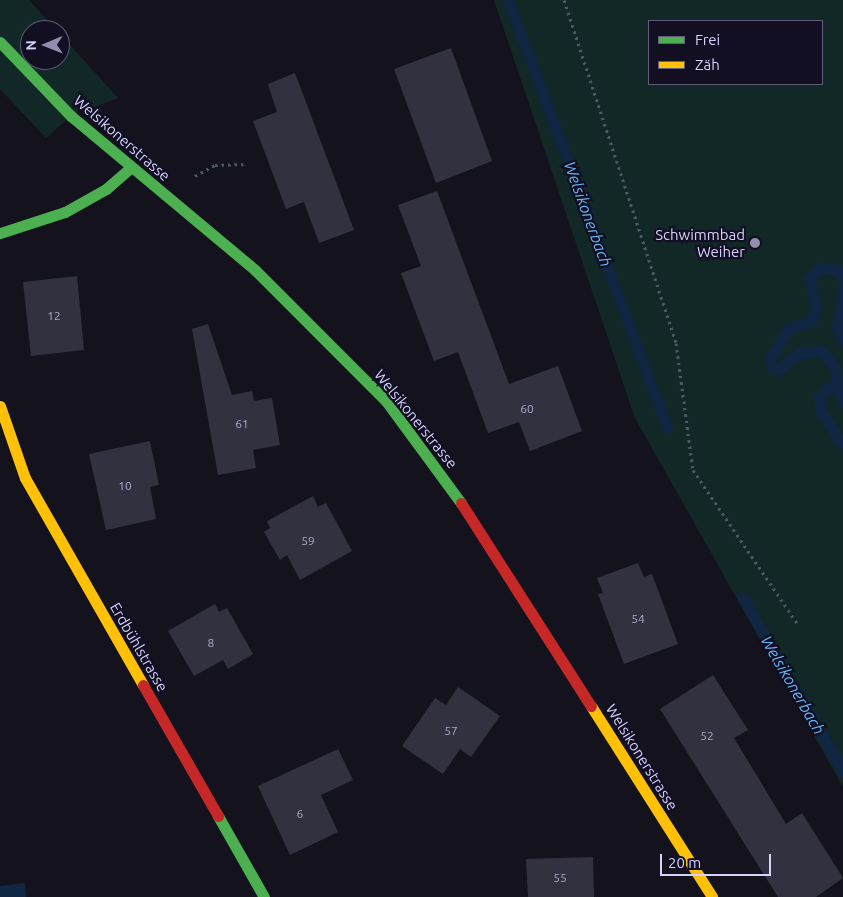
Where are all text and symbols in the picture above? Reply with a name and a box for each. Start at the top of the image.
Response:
north arrow [20,20,70,70]
legend [648,20,823,85]
text: Frei [695,31,720,48]
text: N [23,40,39,51]
text: Zäh [695,56,720,73]
street label: Welsikonerstrasse [70,91,174,185]
water label: Welsikonerbach [560,159,616,269]
place label: Schwimmbad Weiher [655,225,745,260]
marker: Schwimmbad Weiher [749,237,761,249]
house number: 12 [47,309,61,323]
street label: Welsikonerstrasse [371,366,461,472]
house number: 60 [520,402,534,416]
house number: 61 [235,417,249,431]
house number: 10 [118,479,132,493]
house number: 59 [301,534,315,548]
street label: Erdbühlstrasse [106,599,172,695]
house number: 54 [631,612,645,626]
water label: Welsikonerbach [757,632,829,738]
house number: 8 [208,636,214,650]
street label: Welsikonerstrasse [602,701,682,813]
house number: 57 [444,724,458,738]
house number: 52 [700,729,714,743]
house number: 6 [297,807,303,821]
scale bar [663,844,774,876]
text: 20 m [668,854,701,871]
house number: 55 [553,871,567,885]

